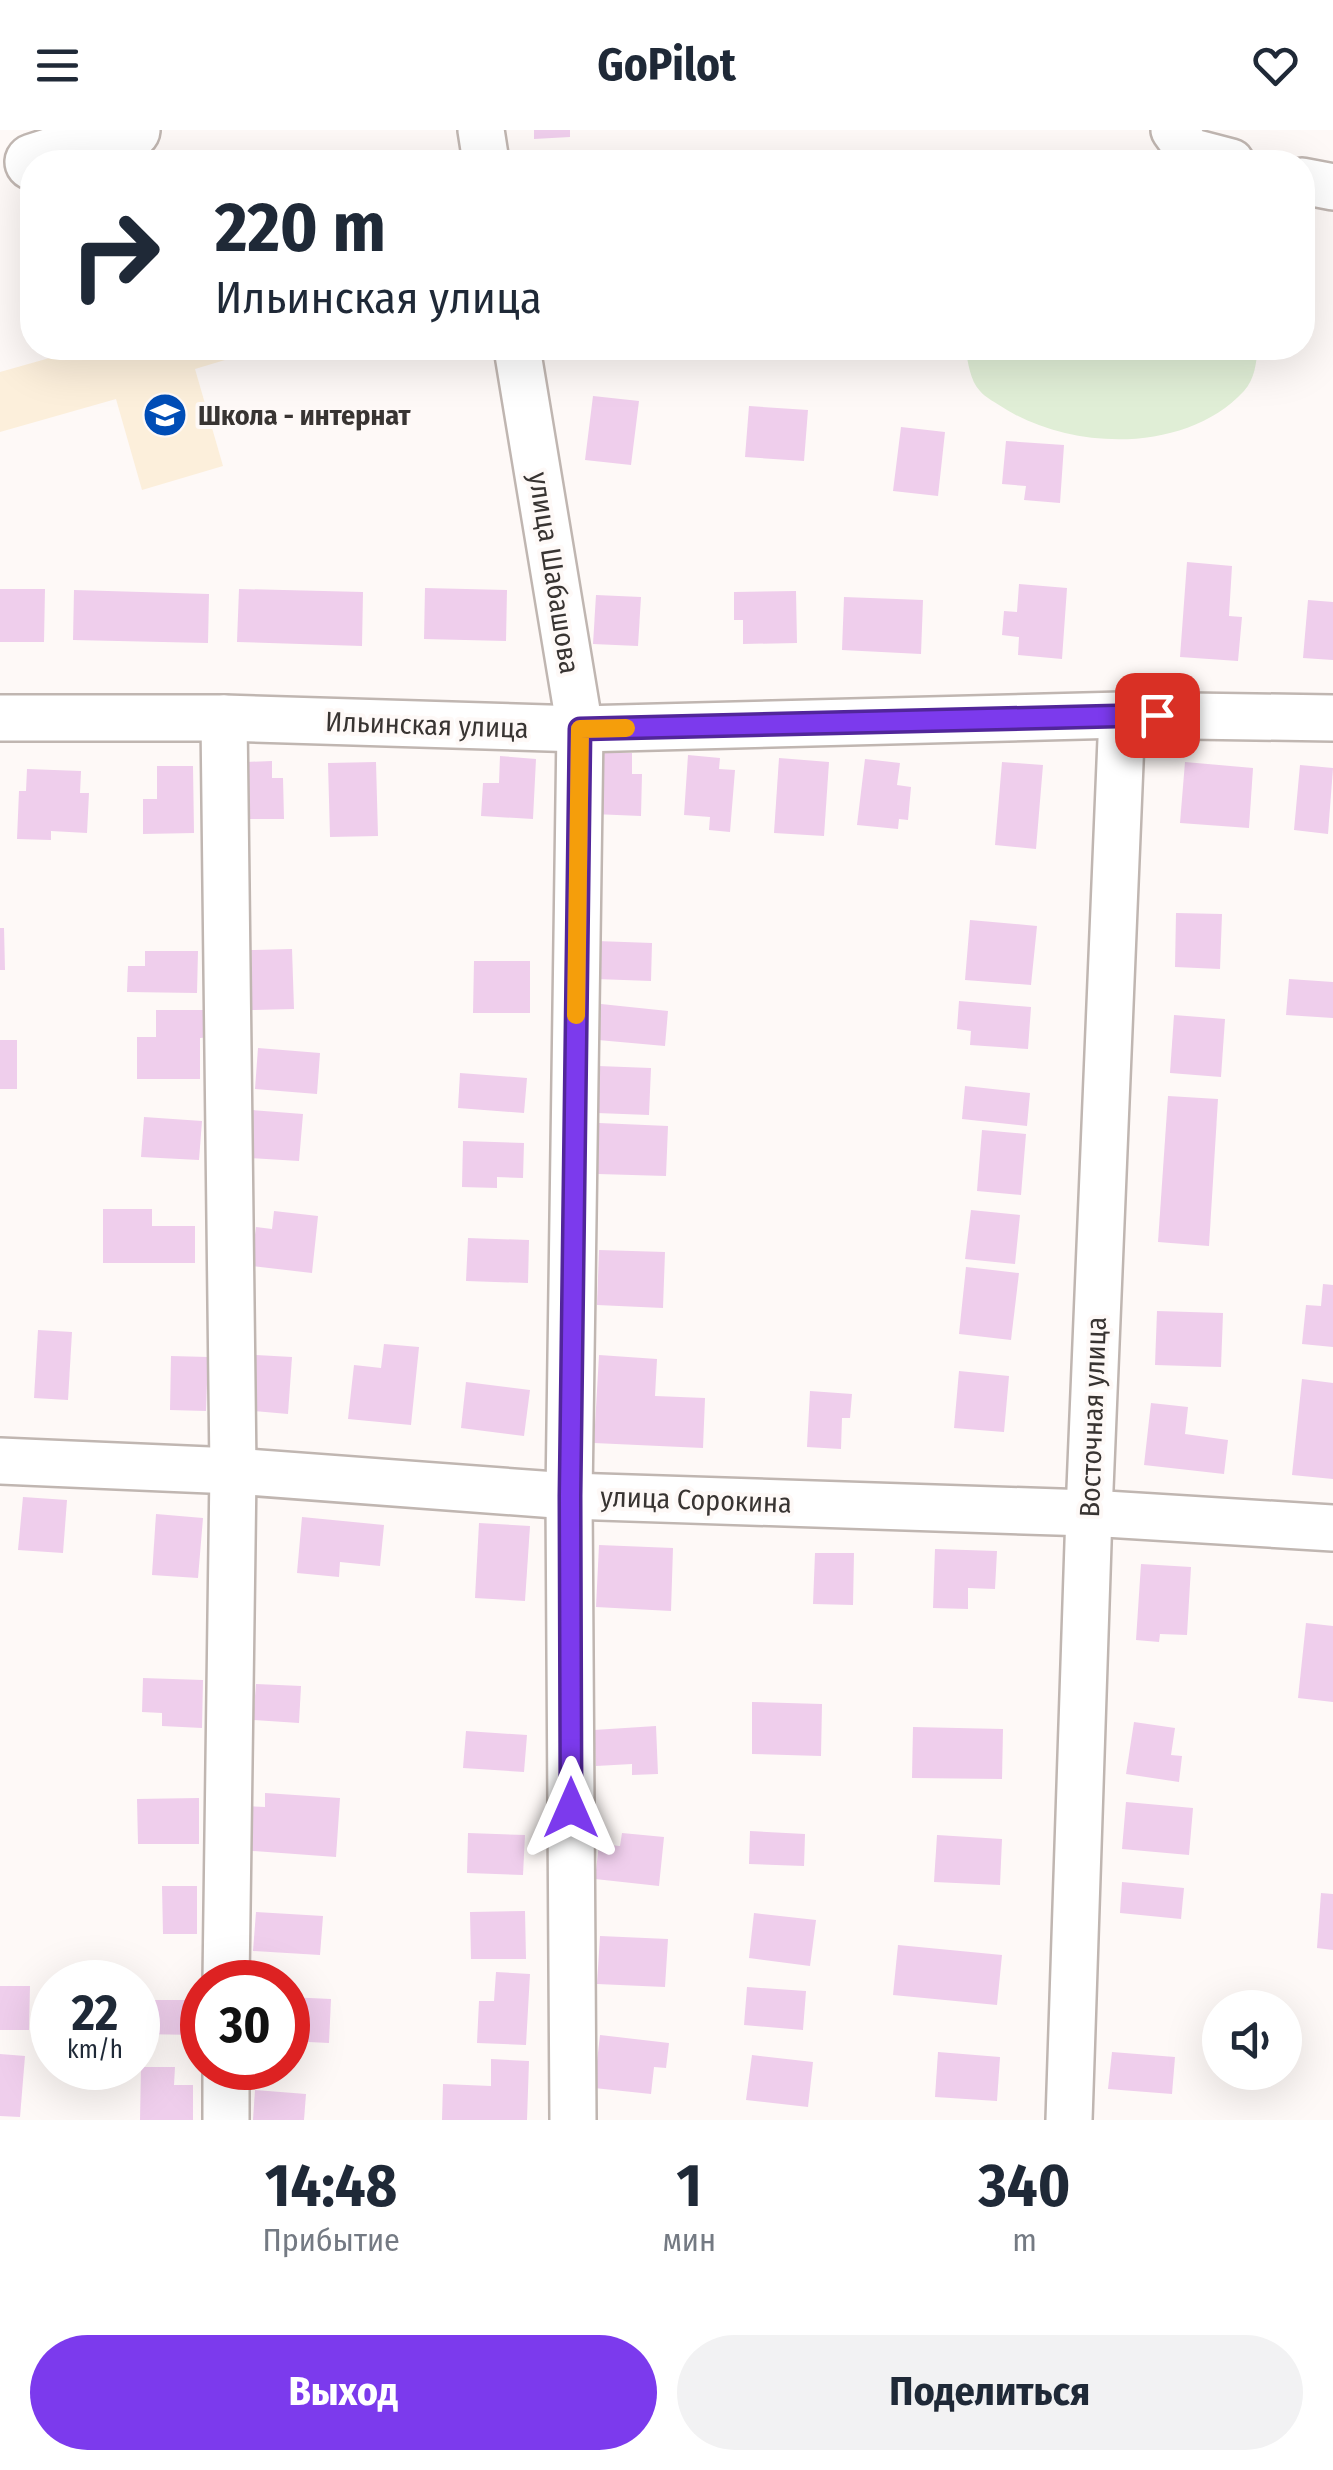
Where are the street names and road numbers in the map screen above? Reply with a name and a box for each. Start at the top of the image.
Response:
street label: улица Шабашова [522,470,586,676]
street label: Ильинская улица [325,705,529,745]
street label: Восточная улица [1073,1316,1113,1518]
street label: улица Сорокина [600,1480,792,1520]

